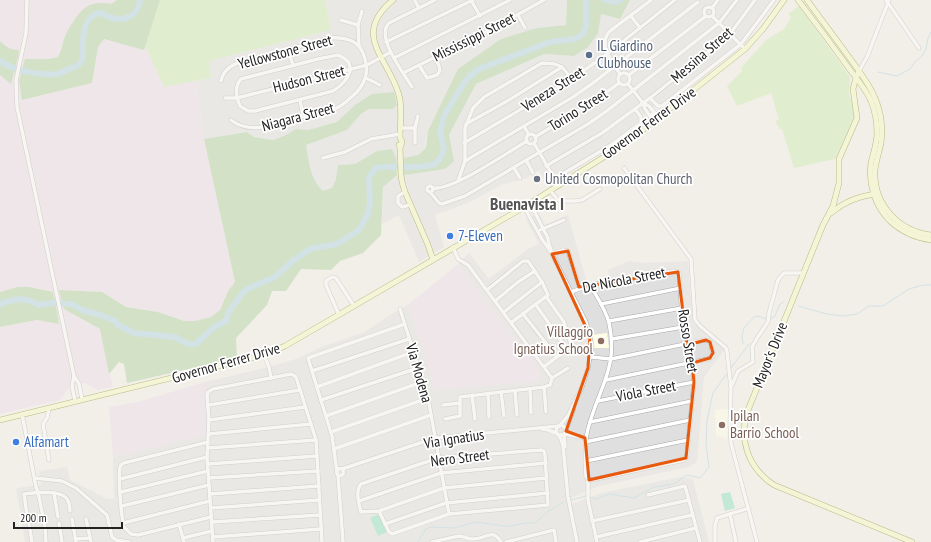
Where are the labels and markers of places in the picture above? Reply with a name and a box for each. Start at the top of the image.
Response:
place label: IL Giardino Clubhouse [597,36,653,72]
marker: IL Giardino Clubhouse [584,50,594,60]
place label: United Cosmopolitan Church [545,169,692,188]
marker: United Cosmopolitan Church [532,174,542,184]
place label: 7-Eleven [458,226,503,245]
marker: 7-Eleven [445,231,455,241]
place label: Villaggio Ignatius School [513,322,594,358]
marker: Villaggio Ignatius School [596,336,606,346]
place label: Ipilan Barrio School [730,406,800,442]
marker: Ipilan Barrio School [717,420,727,430]
place label: Alfamart [24,432,69,451]
marker: Alfamart [11,437,21,447]

